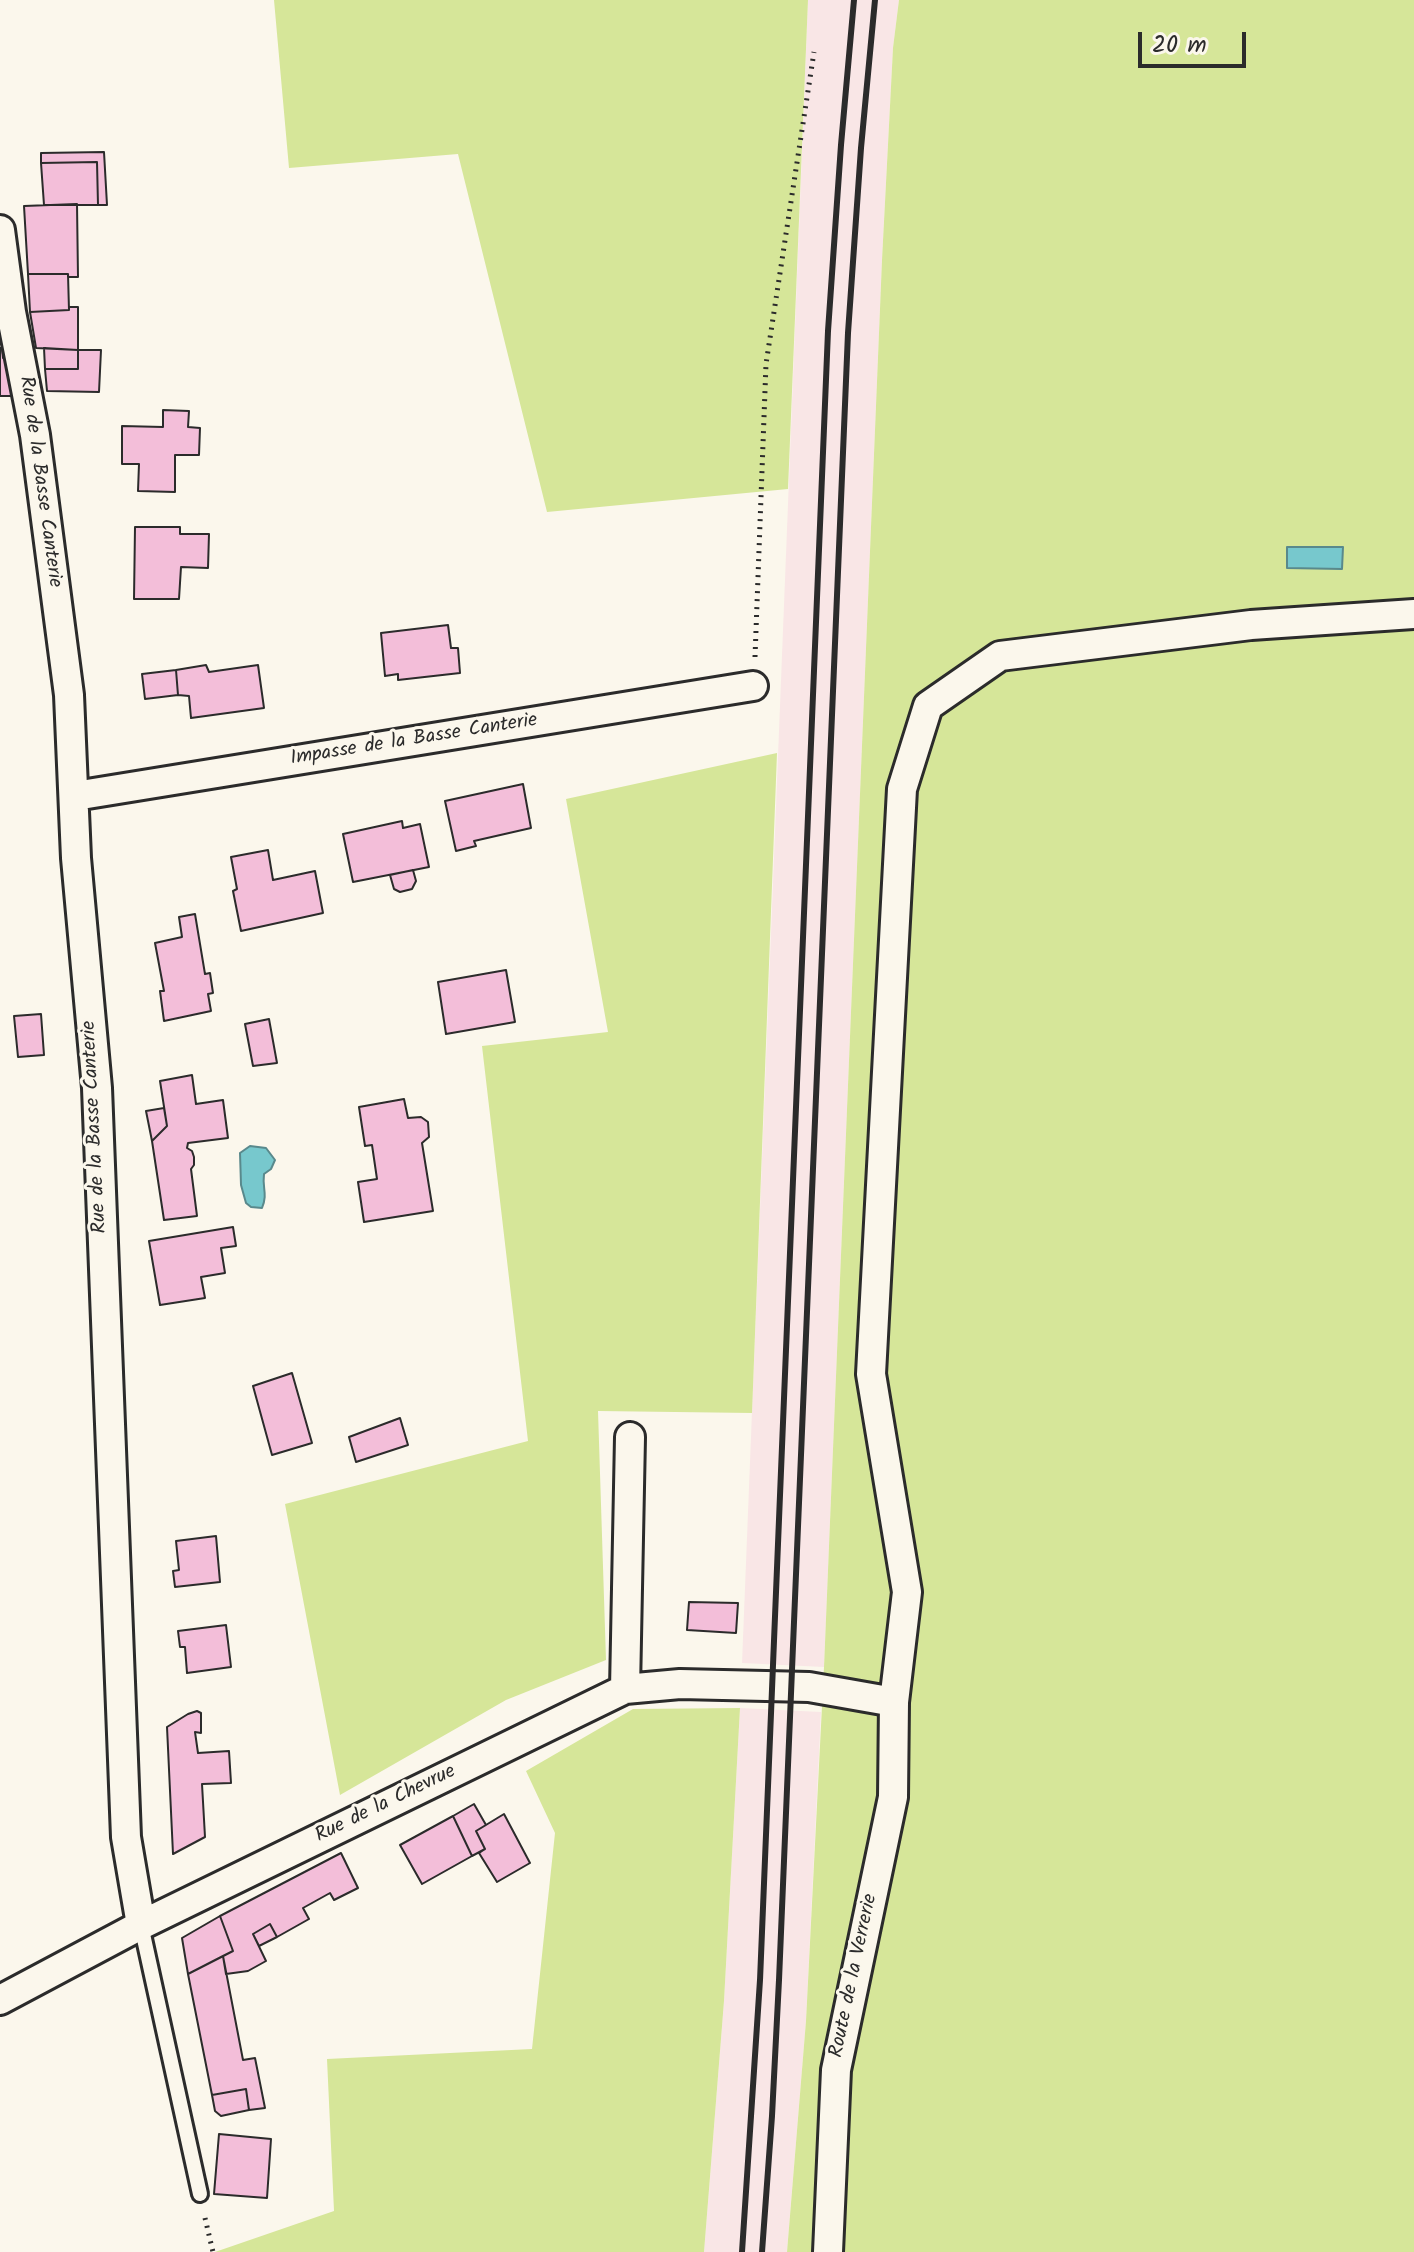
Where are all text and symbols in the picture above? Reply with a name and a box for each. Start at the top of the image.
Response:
scale bar [1142,16,1250,66]
text: 20 m [1152,26,1207,65]
street label: Rue de la Basse Canterie [12,375,66,589]
street label: Impasse de la Basse Canterie [289,710,539,772]
street label: Rue de la Basse Canterie [78,1020,114,1234]
street label: Rue de la Chevrue [312,1761,460,1849]
street label: Route de la Verrerie [826,1892,884,2060]

